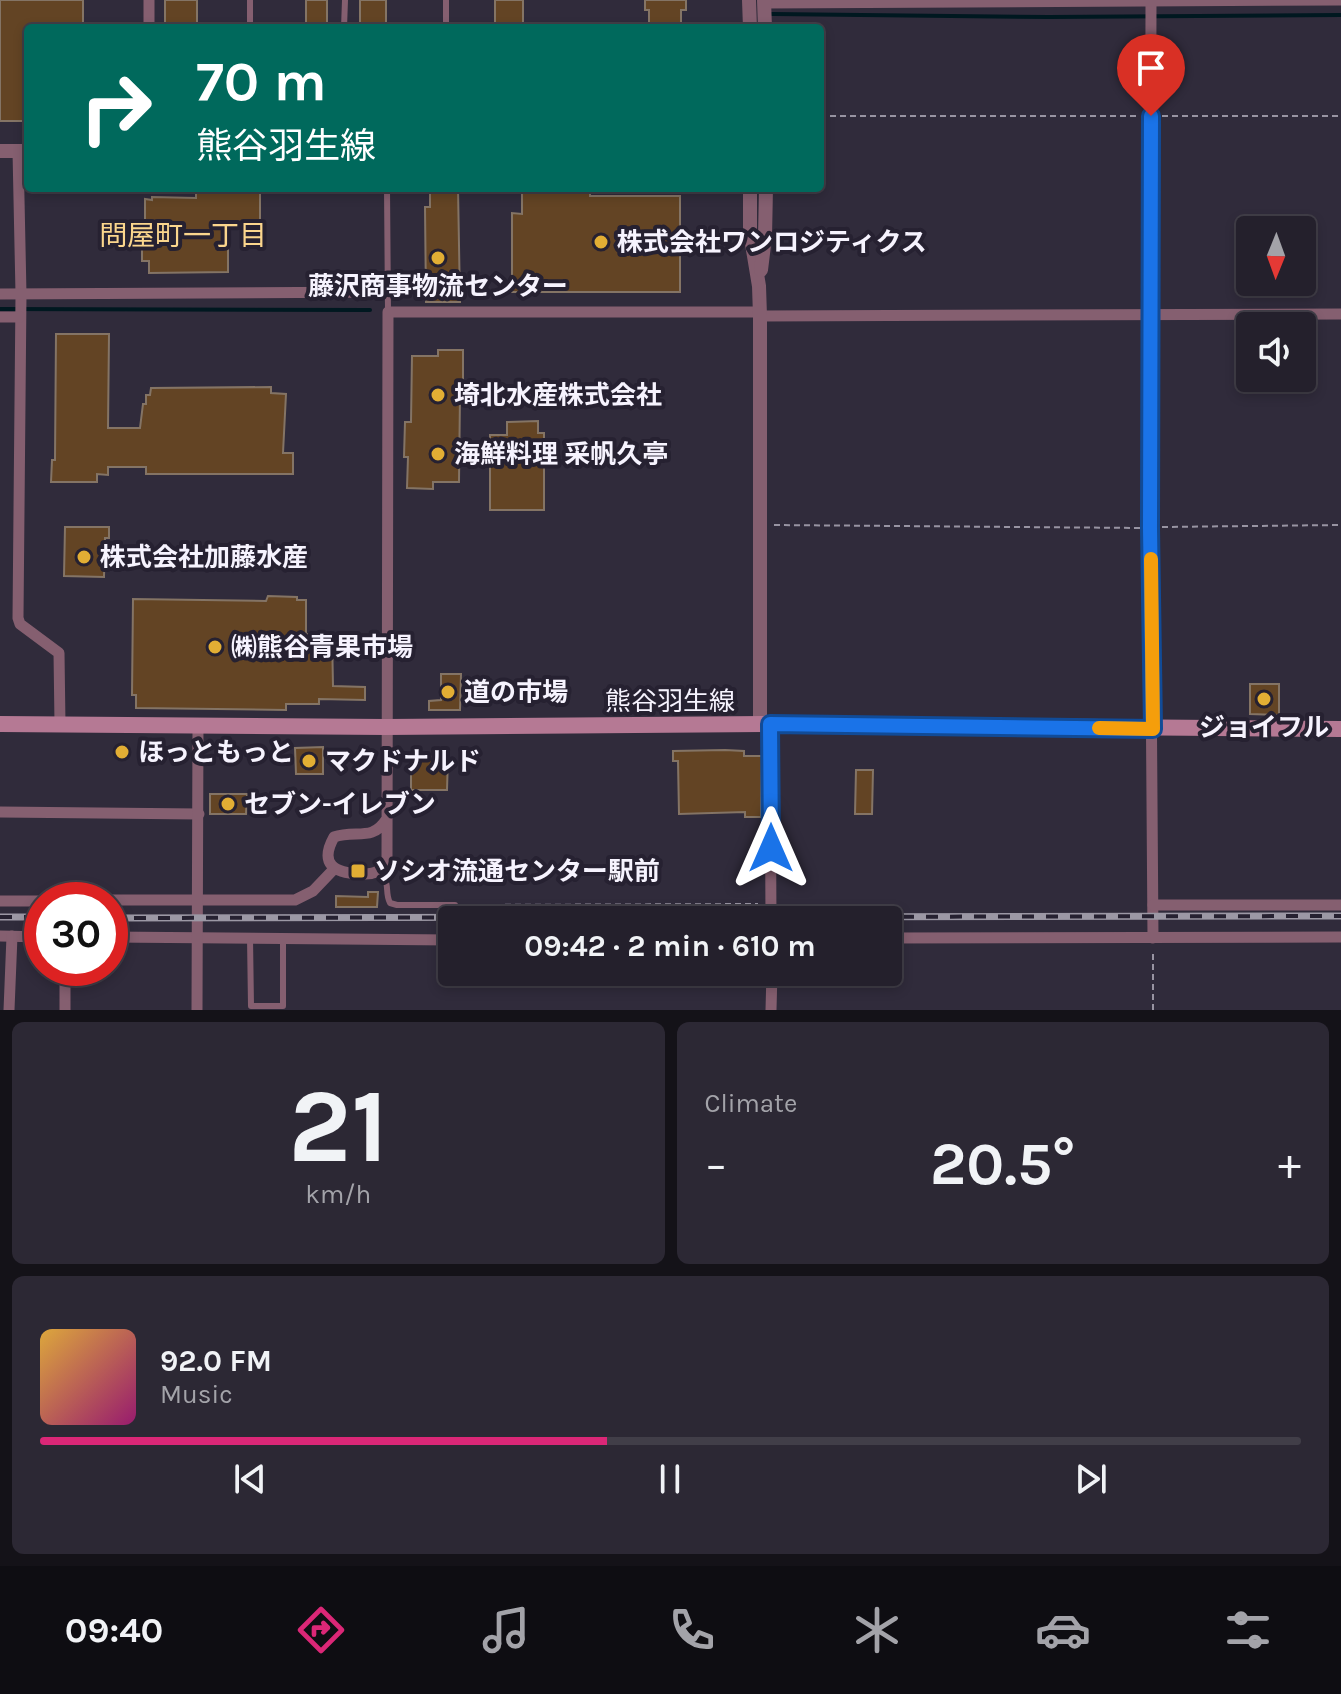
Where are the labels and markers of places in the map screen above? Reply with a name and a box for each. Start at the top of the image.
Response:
pin [1117,34,1185,116]
place label: 株式会社ワンロジティクス [617,227,927,258]
marker: 株式会社ワンロジティクス [592,233,610,251]
marker: 藤沢商事物流センター [429,249,447,267]
place label: 藤沢商事物流センター [308,271,568,302]
place label: 埼北水産株式会社 [454,380,662,411]
marker: 埼北水産株式会社 [429,386,447,404]
place label: 海鮮料理 采帆久亭 [454,439,669,470]
marker: 海鮮料理 采帆久亭 [429,445,447,463]
place label: 株式会社加藤水産 [100,542,308,573]
marker: 株式会社加藤水産 [75,548,93,566]
place label: ㈱熊谷青果市場 [231,632,413,663]
marker: ㈱熊谷青果市場 [206,638,224,656]
place label: 道の市場 [464,677,568,708]
marker: 道の市場 [439,683,457,701]
marker: ジョイフル [1255,690,1273,708]
place label: ジョイフル [1199,712,1329,743]
place label: ほっともっと [138,737,294,768]
marker: ほっともっと [113,743,131,761]
place label: マクドナルド [325,746,481,777]
marker: マクドナルド [300,752,318,770]
place label: セブン-イレブン [244,789,436,820]
marker: セブン-イレブン [219,795,237,813]
place label: ソシオ流通センター駅前 [374,856,660,887]
marker: ソシオ流通センター駅前 [349,862,367,880]

